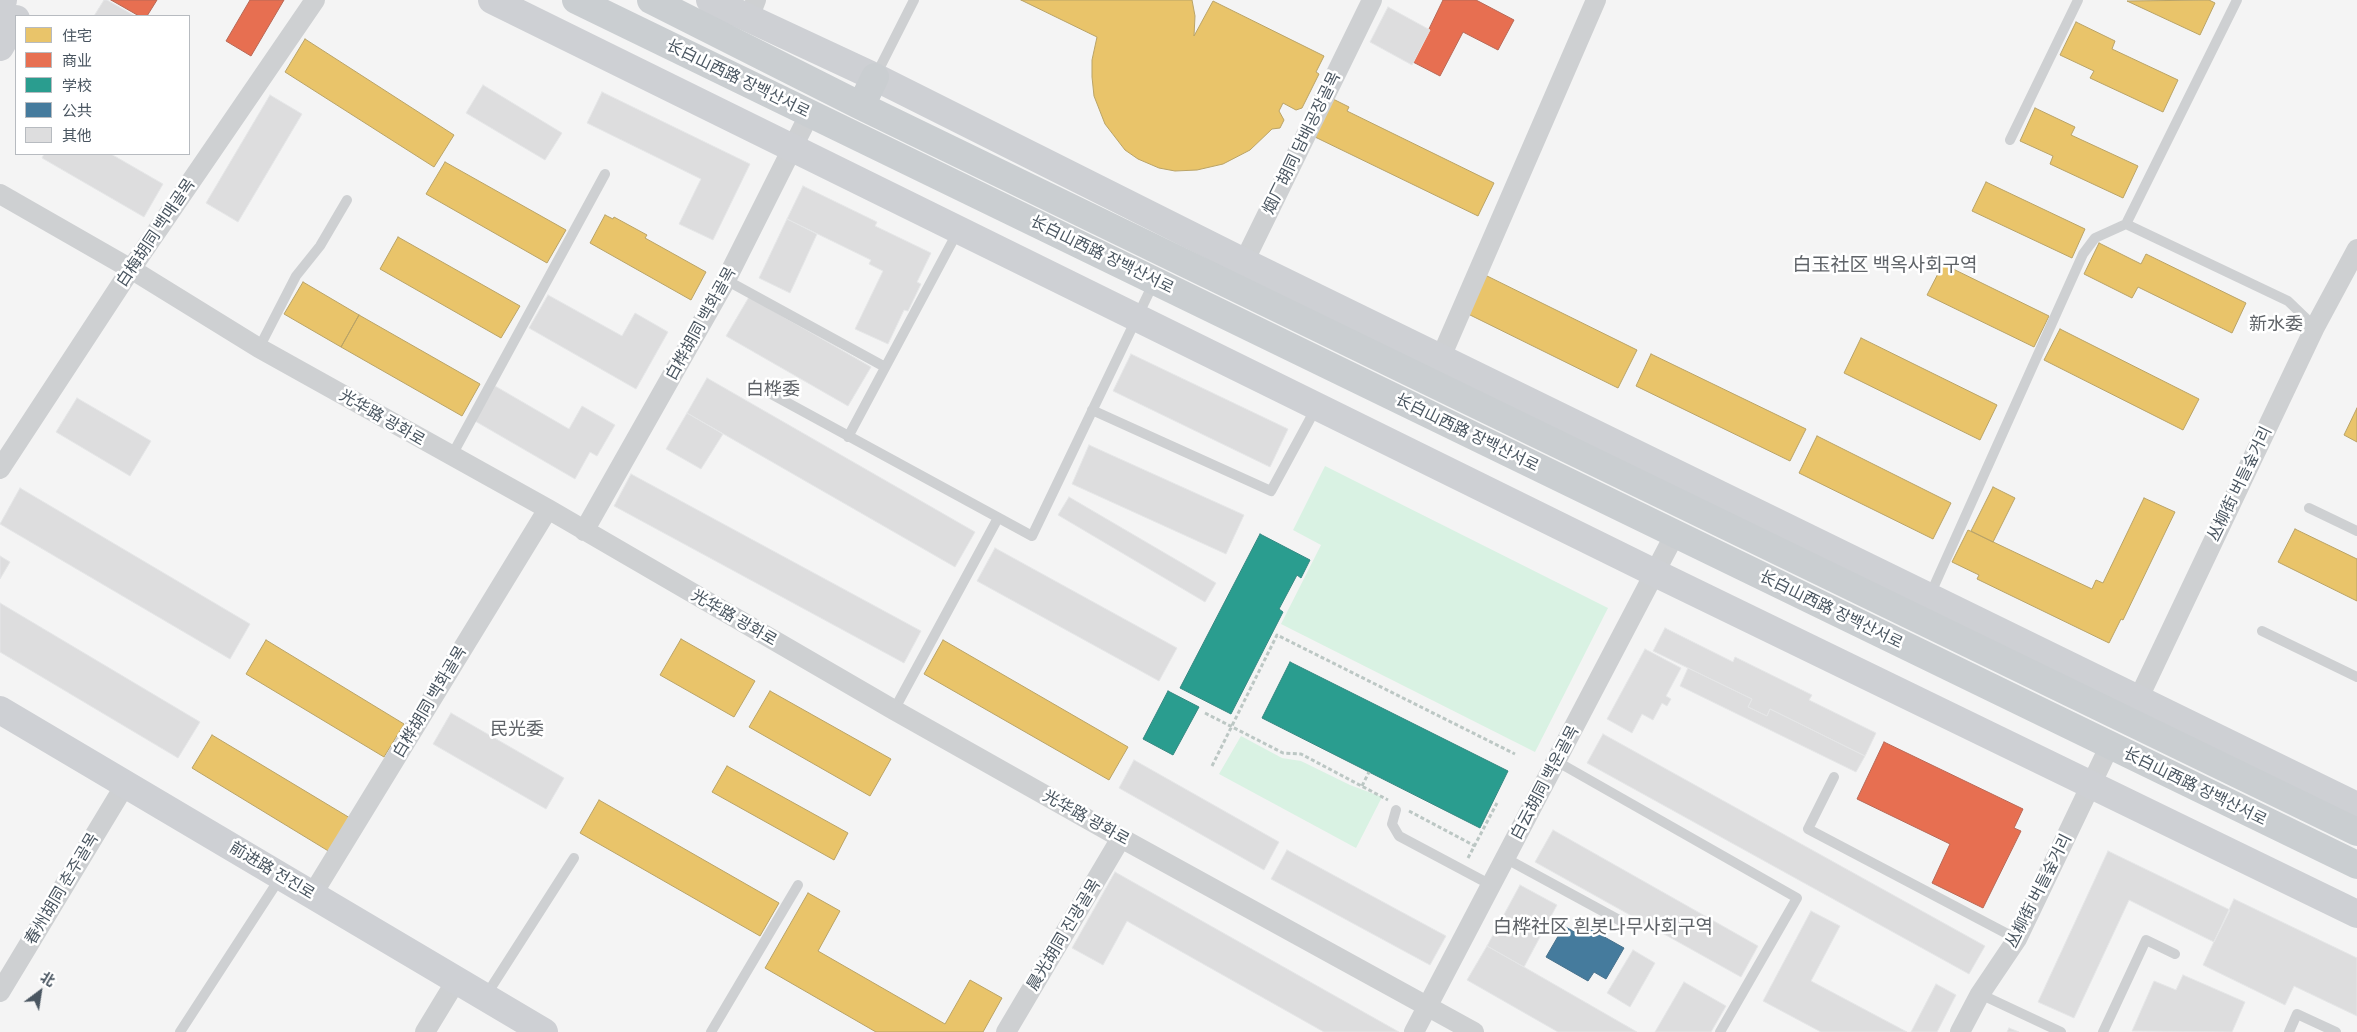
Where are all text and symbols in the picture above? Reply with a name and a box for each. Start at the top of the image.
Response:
legend [15,15,190,155]
text: 住宅 [62,27,92,45]
street label: 长白山西路 장백산서로 [663,36,813,122]
text: 商业 [62,52,92,70]
street label: 烟厂胡同 담배공장골목 [1259,69,1345,217]
text: 学校 [62,77,92,95]
text: 公共 [62,102,92,120]
text: 其他 [62,127,92,145]
street label: 白梅胡同 백매골목 [113,175,199,291]
street label: 长白山西路 장백산서로 [1027,212,1177,298]
district label: 白玉社区 백옥사회구역 [1792,254,1978,276]
street label: 白桦胡同 백화골목 [662,264,740,384]
district label: 新水委 [2249,314,2303,336]
district label: 白桦委 [746,379,800,401]
street label: 光华路 광화로 [336,386,428,450]
street label: 长白山西路 장백산서로 [1392,390,1542,476]
street label: 丛柳街 버들숲거리 [2204,424,2276,544]
street label: 长白山西路 장백산서로 [1756,567,1906,653]
street label: 光华路 광화로 [688,586,780,650]
street label: 白桦胡同 백화골목 [389,643,471,761]
district label: 民光委 [490,719,544,741]
street label: 白云胡同 백운골목 [1507,723,1583,843]
street label: 长白山西路 장백산서로 [2120,744,2270,830]
street label: 光华路 광화로 [1039,786,1133,850]
street label: 春州胡同 춘주골목 [21,830,103,948]
street label: 丛柳街 버들숲거리 [2002,831,2076,951]
street label: 前进路 전진로 [226,838,318,904]
street label: 晨光胡同 진광골목 [1023,876,1105,994]
district label: 白桦社区 흰봇나무사회구역 [1493,916,1713,938]
north arrow [15,967,65,1017]
text: 北 [37,968,58,990]

